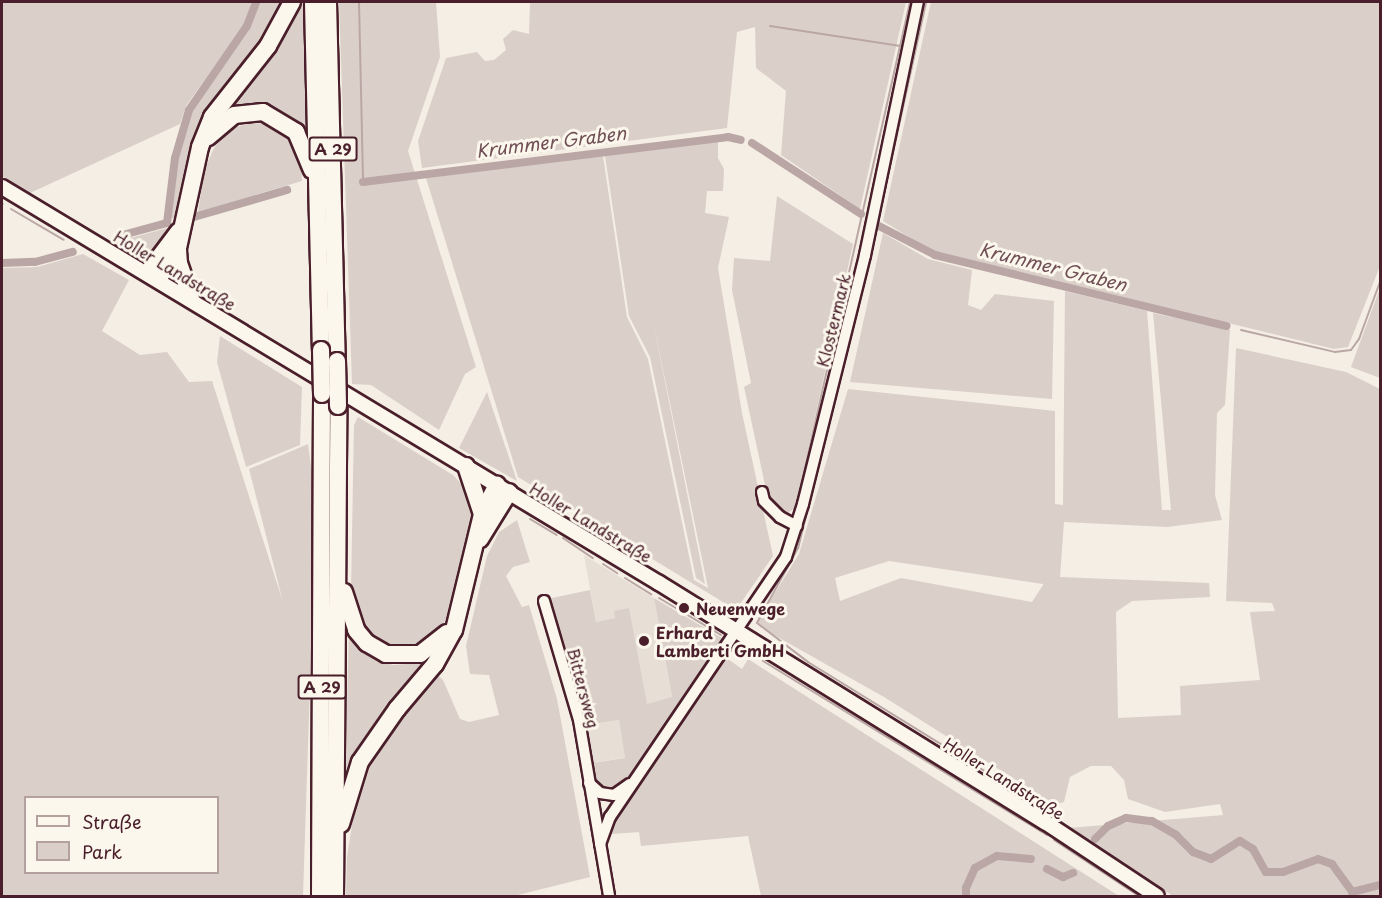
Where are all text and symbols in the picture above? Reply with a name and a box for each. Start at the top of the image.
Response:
water label: Krummer Graben [474,122,628,162]
road number: A 29 [308,137,358,161]
street label: Holler Landstraße [110,226,240,314]
water label: Krummer Graben [977,238,1129,296]
street label: Klostermark [812,271,854,369]
street label: Holler Landstraße [526,478,656,566]
place label: Neuenwege [696,598,785,618]
marker: Neuenwege [677,601,691,615]
place label: Erhard Lamberti GmbH [656,622,784,660]
marker: Erhard Lamberti GmbH [637,634,651,648]
street label: Bittersweg [564,646,604,730]
road number: A 29 [296,675,348,699]
street label: Holler Landstraße [939,733,1069,823]
legend [24,796,219,874]
text: Straße [82,808,142,835]
text: Park [82,838,122,865]

